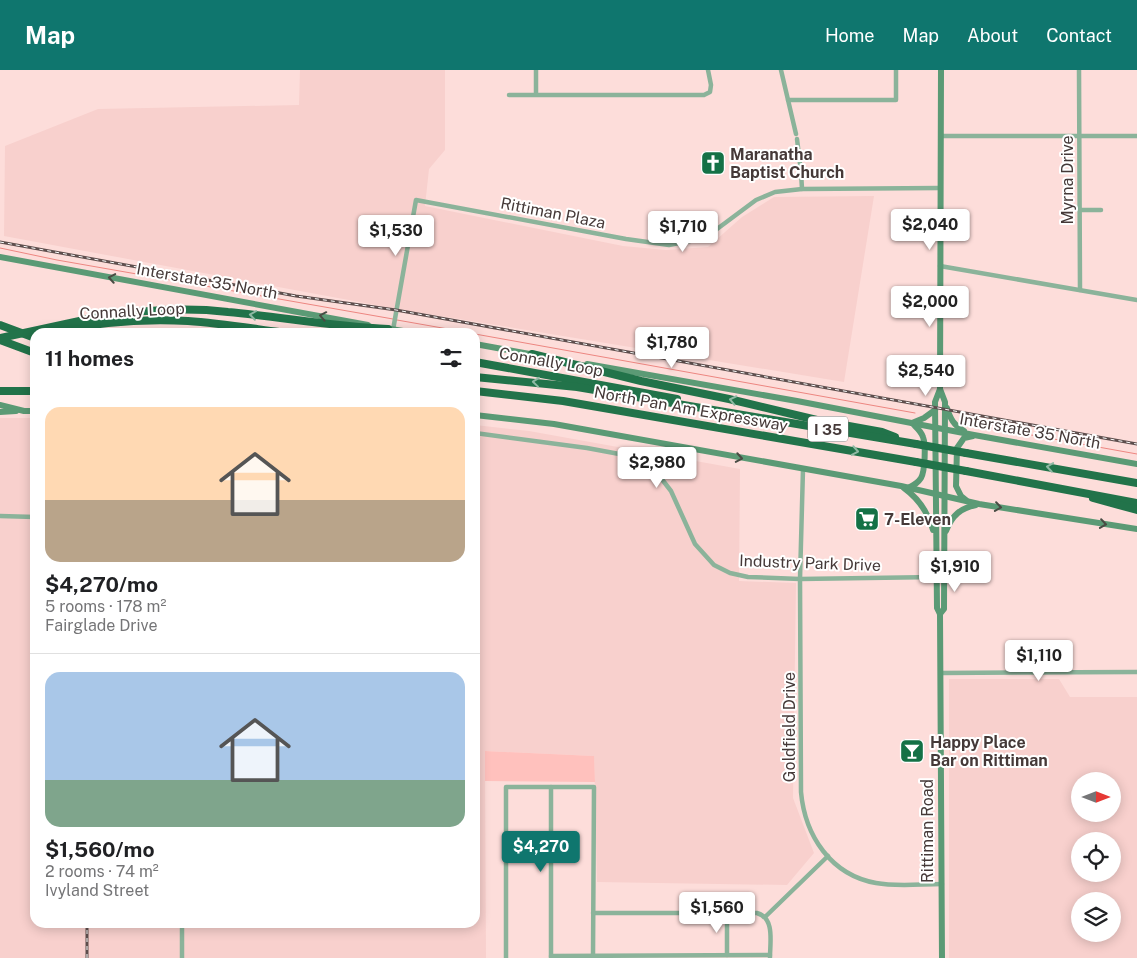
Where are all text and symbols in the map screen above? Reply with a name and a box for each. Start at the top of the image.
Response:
text: Map [25,21,75,49]
text: Home [825,25,875,46]
text: Map [903,25,939,46]
text: About [967,25,1018,46]
text: Contact [1046,25,1112,46]
street label: Myrna Drive [1058,135,1077,225]
place label: Maranatha Baptist Church [730,145,844,182]
church icon: Maranatha Baptist Church [700,150,726,176]
street label: Rittiman Plaza [499,194,607,232]
pin: $2,040 [889,208,971,251]
pin: $1,710 [642,210,724,253]
pin: $1,530 [355,214,437,257]
text: $2,040 [902,215,958,234]
text: $1,710 [659,217,707,236]
text: $1,530 [369,221,423,240]
street label: Interstate 35 North [135,259,279,303]
one-way arrow [107,273,116,283]
pin: $2,000 [889,286,971,328]
text: $2,000 [902,292,958,311]
street label: Connally Loop [79,299,185,323]
one-way arrow [249,310,257,321]
one-way arrow [319,312,328,322]
pin: $1,780 [631,326,713,369]
text: $1,780 [646,333,698,352]
street label: Connally Loop [497,343,605,381]
icon: filters [437,344,465,372]
text: 11 homes [45,346,134,371]
pin: $2,540 [885,354,967,397]
text: $2,540 [897,361,955,380]
one-way arrow [532,377,540,388]
street label: North Pan Am Expressway [593,383,790,435]
one-way arrow [729,395,737,405]
street label: Interstate 35 North [958,409,1102,453]
road number: I 35 [808,416,848,442]
icon: home [210,439,300,529]
pin: $2,980 [616,446,698,489]
one-way arrow [850,446,859,456]
one-way arrow [735,452,744,462]
text: $2,980 [629,453,685,472]
one-way arrow [1046,462,1054,473]
one-way arrow [994,501,1002,512]
supermarket icon: 7-Eleven [854,506,880,532]
place label: 7-Eleven [884,510,951,529]
one-way arrow [1099,518,1108,528]
pin: $1,910 [914,550,996,593]
street label: Industry Park Drive [739,551,881,575]
text: $1,910 [930,557,980,576]
text: $4,270/mo [45,572,158,597]
text: 5 rooms · 178 m² [45,597,166,616]
text: Fairglade Drive [45,616,158,635]
pin: $1,110 [998,640,1080,682]
text: $1,110 [1016,646,1062,665]
street label: Goldfield Drive [780,672,799,782]
icon: home [210,705,300,795]
place label: Happy Place Bar on Rittiman [930,733,1048,770]
bar icon: Happy Place Bar on Rittiman [899,738,925,764]
north arrow [1071,772,1121,822]
map controls [1071,772,1121,942]
street label: Rittiman Road [918,779,937,883]
pin: $4,270 [500,830,582,873]
button: locate [1071,832,1121,882]
text: $1,560/mo [45,837,155,862]
text: $4,270 [513,837,569,856]
text: 2 rooms · 74 m² [45,862,159,881]
text: Ivyland Street [45,881,149,900]
pin: $1,560 [676,892,758,934]
button: layers [1071,892,1121,942]
text: $1,560 [690,898,744,917]

